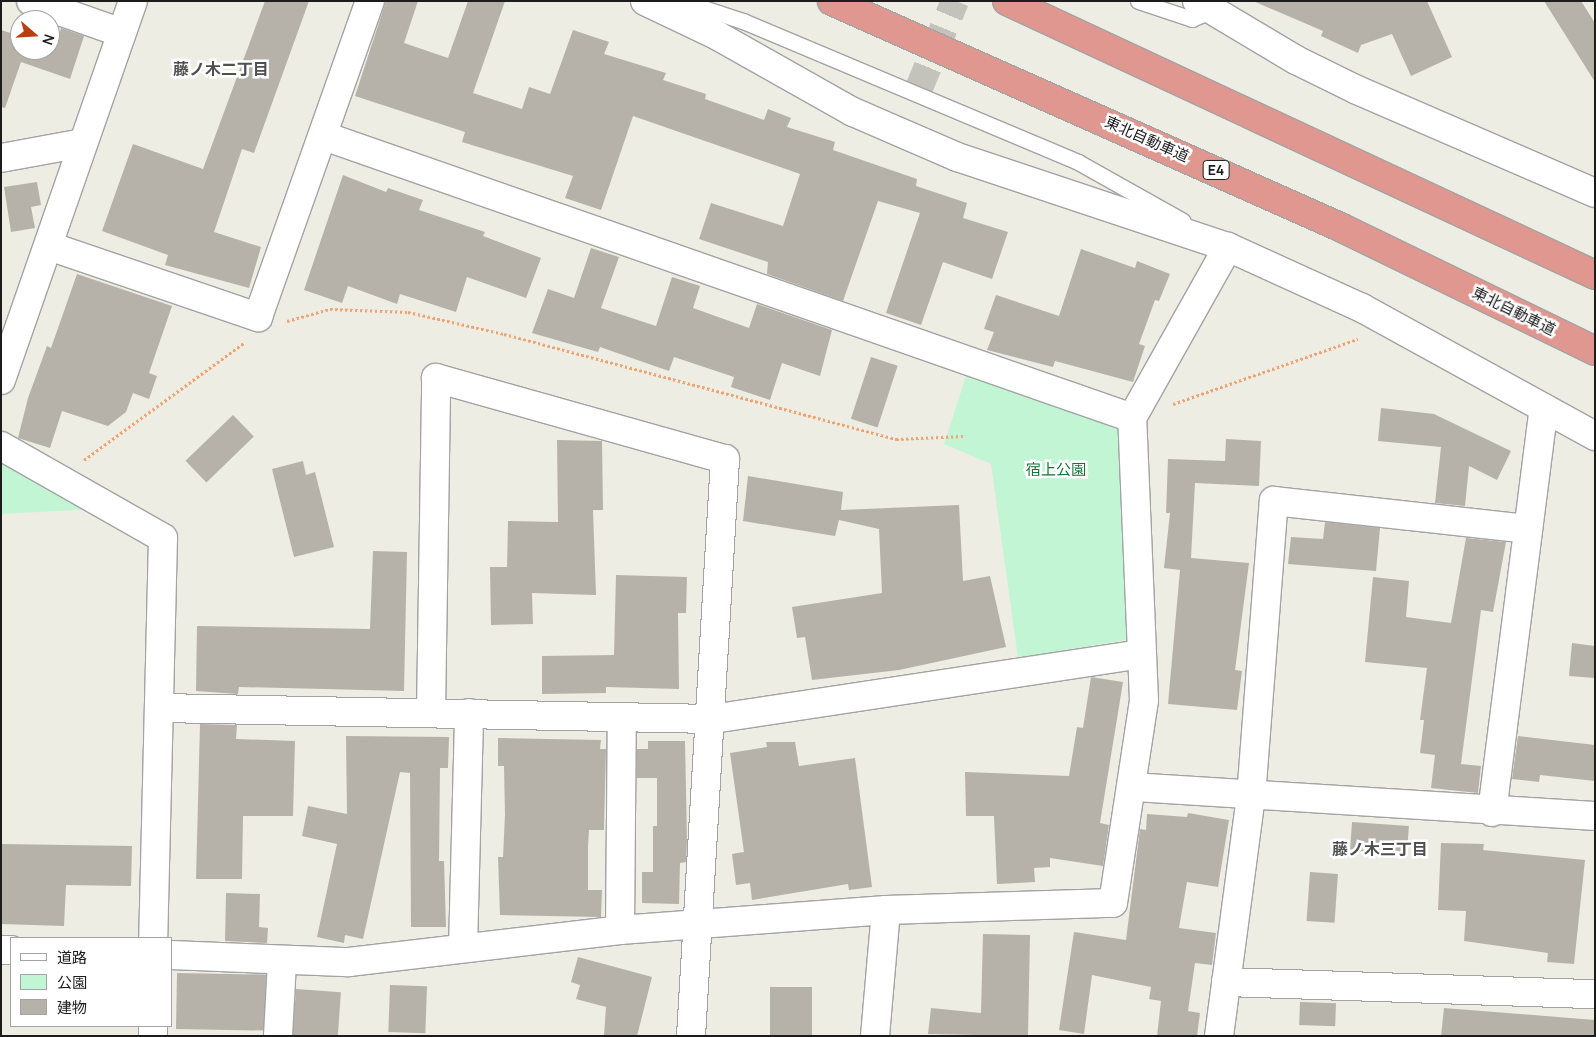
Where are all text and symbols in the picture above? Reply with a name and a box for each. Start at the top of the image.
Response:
north arrow [10,10,60,60]
text: N [38,32,59,48]
district label: 藤ノ木二丁目 [173,59,269,79]
street label: 東北自動車道 [1102,112,1192,166]
road number: E4 [1202,158,1230,182]
street label: 東北自動車道 [1470,283,1558,339]
park label: 宿上公園 [1026,461,1086,479]
district label: 藤ノ木三丁目 [1332,839,1428,859]
legend [10,937,172,1027]
text: 道路 [57,947,87,968]
text: 公園 [57,972,87,993]
text: 建物 [57,997,87,1018]

